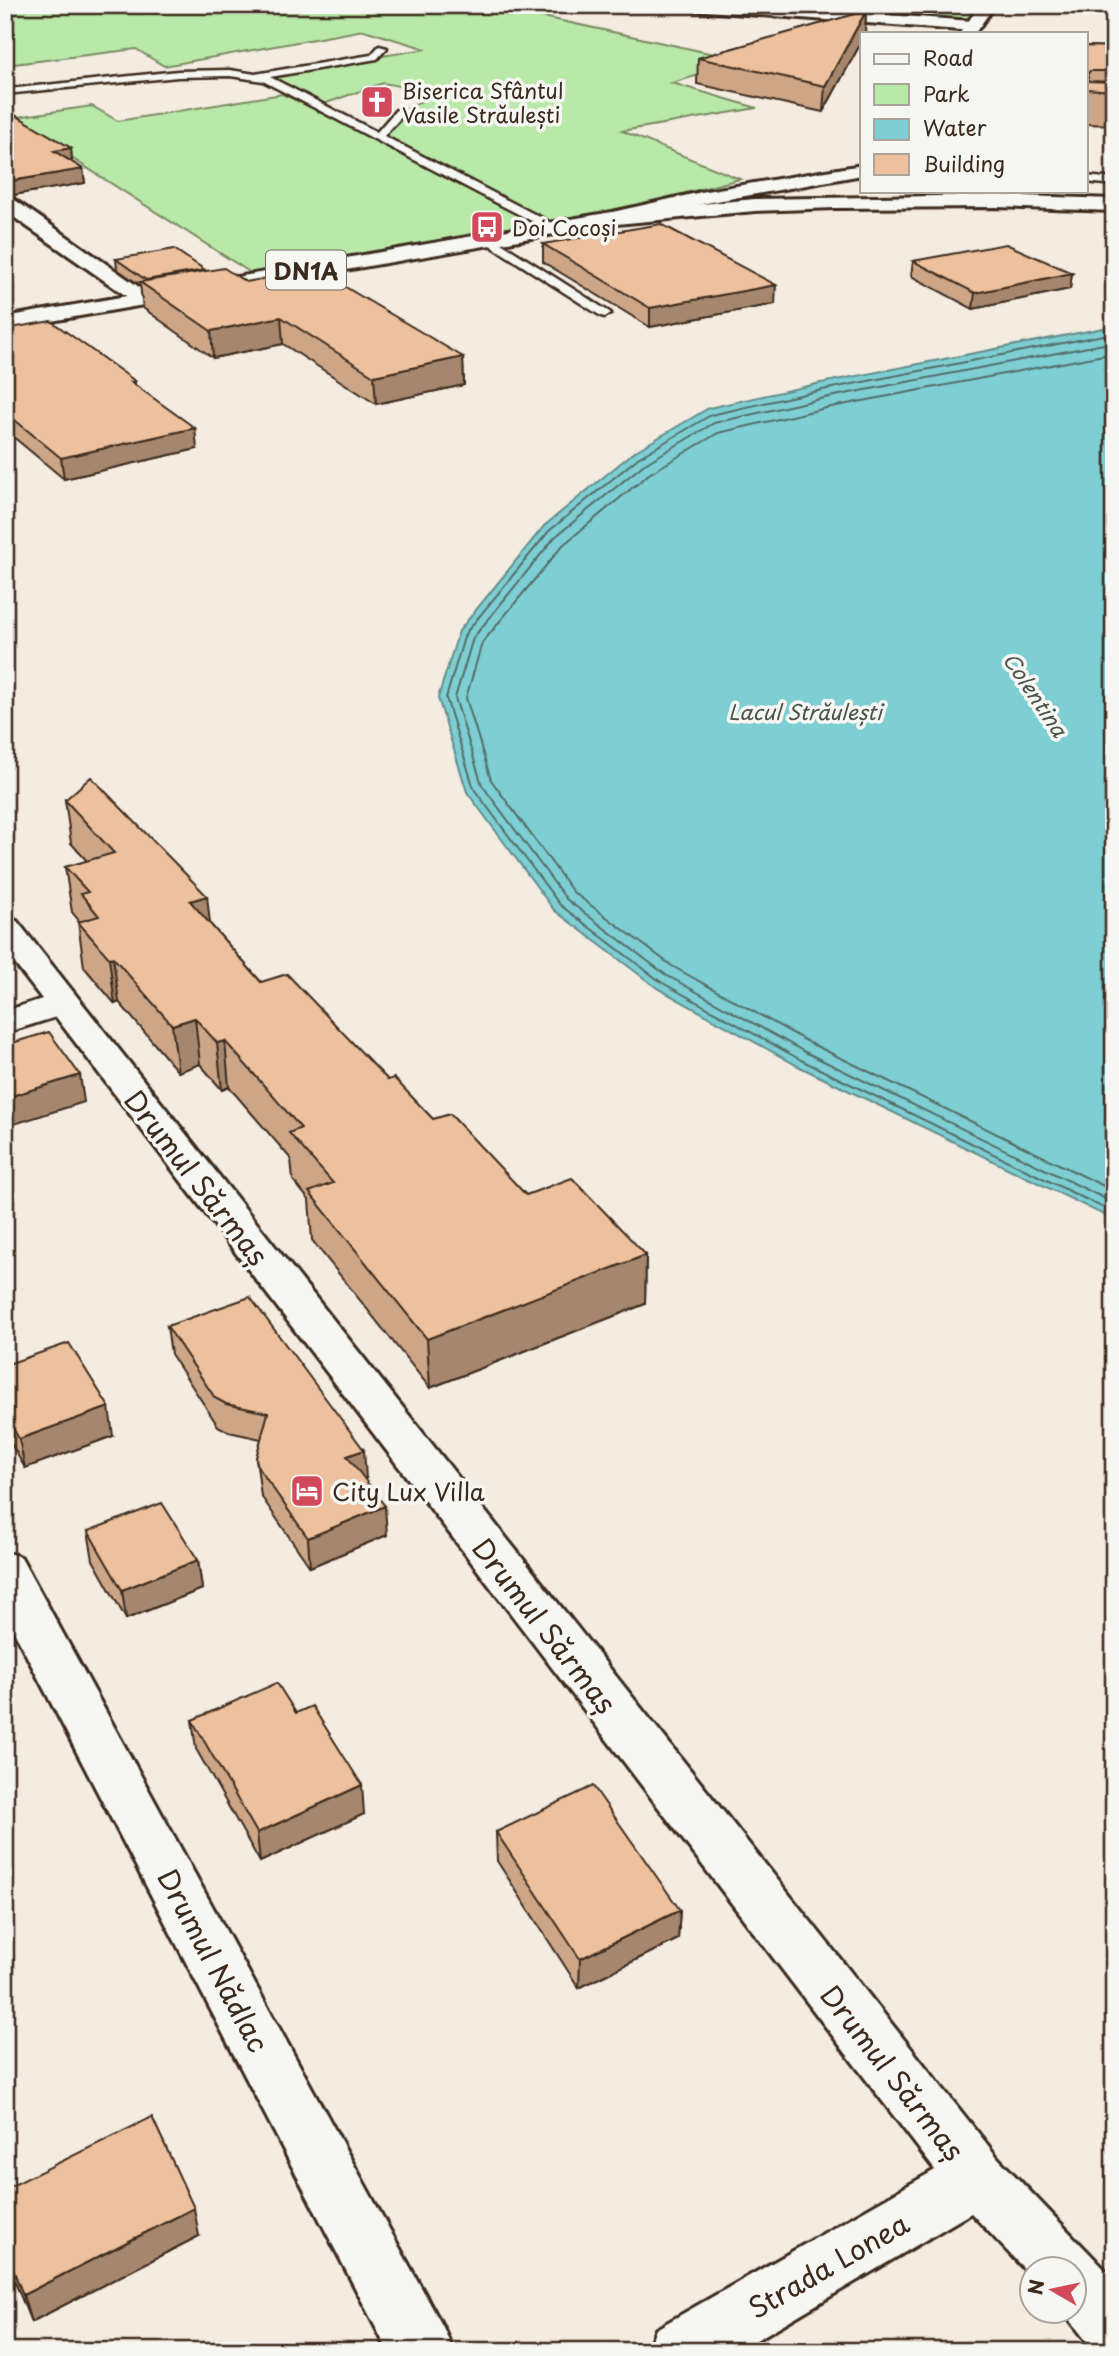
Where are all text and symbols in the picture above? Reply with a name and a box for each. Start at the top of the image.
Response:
legend [860,32,1088,192]
text: Road [923,41,974,73]
place label: Biserica Sfântul Vasile Străulești [402,74,563,130]
text: Park [923,77,970,109]
church icon: Biserica Sfântul Vasile Străulești [358,83,396,121]
text: Water [923,111,987,143]
text: Building [923,147,1005,179]
bus stop icon: Doi Cocoși [468,208,506,246]
place label: Doi Cocoși [512,211,616,243]
road number: DN1A [266,250,346,290]
water label: Colentina [996,645,1077,743]
water label: Lacul Străulești [728,695,885,727]
street label: Drumul Sărmaș [115,1080,279,1274]
hotel icon: City Lux Villa [288,1472,326,1510]
place label: City Lux Villa [332,1473,485,1509]
street label: Drumul Sărmaș [463,1528,627,1722]
street label: Drumul Nădlac [147,1861,281,2059]
street label: Drumul Sărmaș [811,1975,975,2169]
street label: Strada Lonea [739,2201,917,2329]
north arrow [1018,2254,1088,2324]
text: N [1020,2278,1050,2297]

